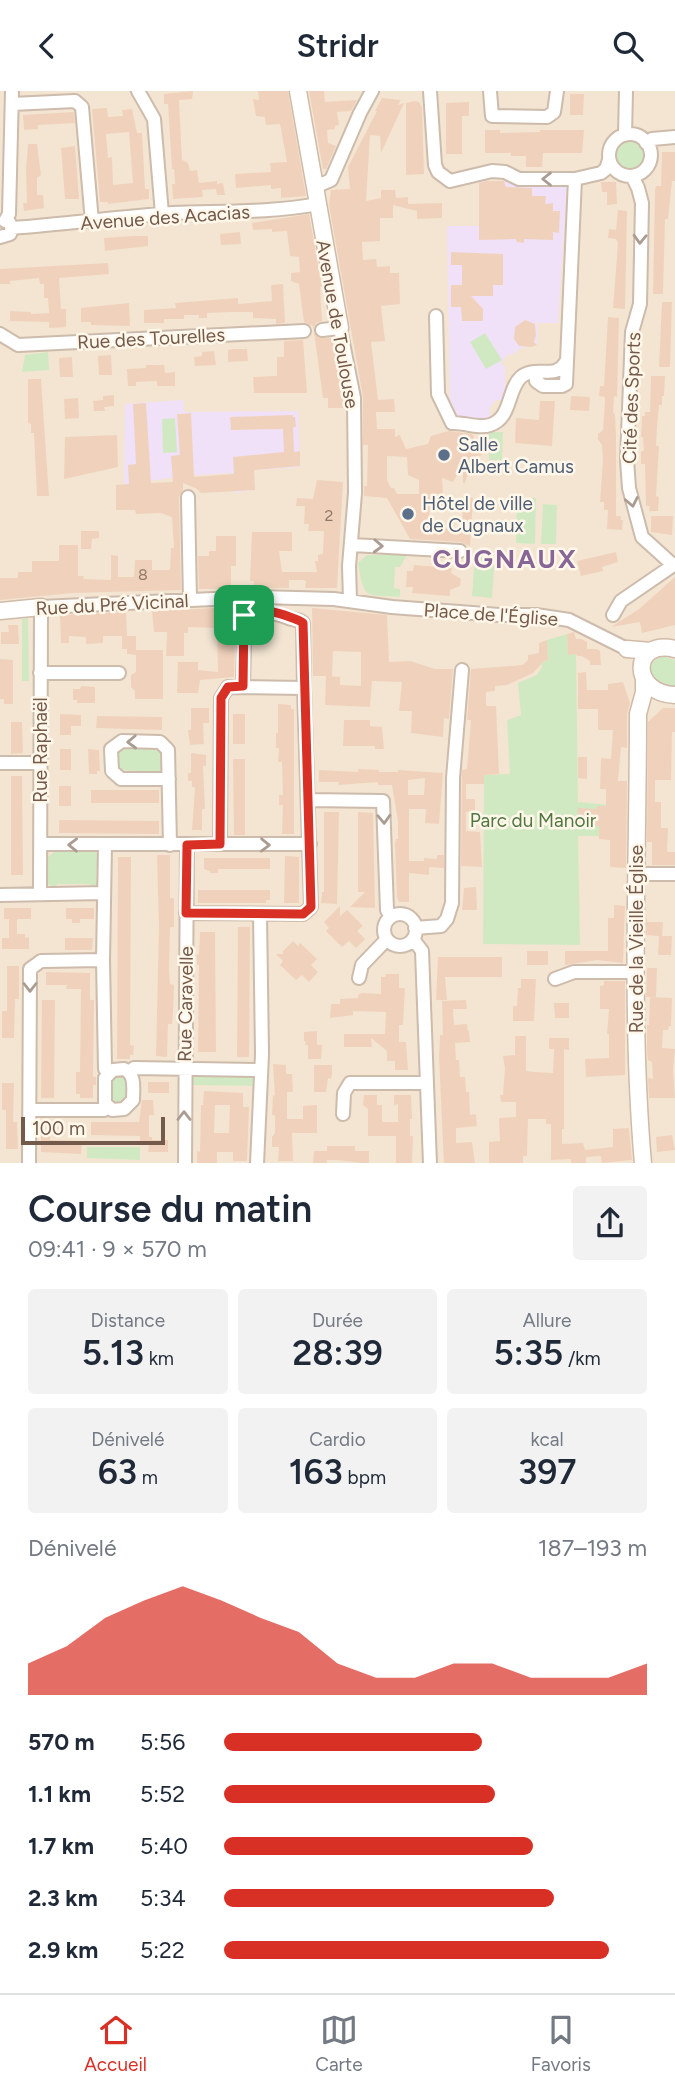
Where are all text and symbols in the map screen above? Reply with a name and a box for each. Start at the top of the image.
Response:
icon: back [28,27,66,65]
text: Stridr [296,27,379,65]
icon: search [609,27,647,65]
one-way arrow [541,171,551,187]
street label: Avenue des Acacias [79,200,251,235]
one-way arrow [633,234,648,245]
street label: Avenue de Toulouse [311,238,364,410]
street label: Rue des Tourelles [77,323,226,354]
street label: Cité des Sports [618,332,645,464]
place label: Salle Albert Camus [458,433,574,478]
marker: Salle Albert Camus [436,447,452,463]
place label: Hôtel de ville de Cugnaux [422,492,533,537]
one-way arrow [624,496,639,508]
house number: 2 [325,506,333,525]
marker: Hôtel de ville de Cugnaux [400,506,416,522]
one-way arrow [373,539,384,554]
district label: CUGNAUX [432,543,578,575]
house number: 8 [138,565,148,584]
pin [214,585,274,645]
street label: Rue du Pré Vicinal [35,589,189,620]
icon: arrive [225,596,263,634]
street label: Place de l'Église [423,598,559,631]
street label: Rue Raphaël [29,697,52,803]
one-way arrow [126,734,137,749]
park label: Parc du Manoir [470,809,597,832]
one-way arrow [376,813,391,824]
one-way arrow [67,837,78,853]
one-way arrow [260,837,271,852]
street label: Rue de la Vieille Église [625,845,648,1033]
street label: Rue Caravelle [173,946,198,1062]
one-way arrow [22,982,38,992]
one-way arrow [176,1110,192,1121]
scale bar [21,1115,164,1146]
text: 100 m [32,1117,85,1140]
text: Course du matin [28,1186,312,1232]
button: share [573,1186,647,1260]
text: 09:41 · 9 × 570 m [28,1235,207,1263]
text: Distance [91,1309,165,1332]
text: Durée [312,1309,363,1332]
text: Allure [523,1309,571,1332]
text: 5.13 [82,1332,144,1374]
text: 28:39 [292,1332,383,1374]
text: 5:35 [494,1332,563,1374]
text: km [144,1347,174,1370]
text: /km [563,1347,601,1370]
text: Dénivelé [91,1428,164,1451]
text: Cardio [309,1428,366,1451]
text: kcal [531,1428,564,1451]
text: 63 [98,1451,137,1493]
text: 163 [289,1451,343,1493]
text: 397 [518,1451,576,1493]
text: m [137,1466,158,1489]
text: bpm [343,1466,386,1489]
text: Dénivelé [28,1534,116,1562]
text: 187–193 m [538,1534,647,1562]
text: 570 m [28,1728,95,1756]
text: 5:56 [140,1728,185,1756]
text: 1.1 km [28,1780,91,1808]
text: 5:52 [140,1780,185,1808]
text: 1.7 km [28,1832,94,1860]
text: 5:40 [140,1832,188,1860]
text: 2.3 km [28,1884,98,1912]
text: 5:34 [140,1884,186,1912]
text: 2.9 km [28,1936,98,1964]
text: 5:22 [140,1936,185,1964]
tab: Accueil [84,2011,147,2076]
tab: Carte [315,2011,363,2076]
tab: Favoris [531,2011,591,2076]

